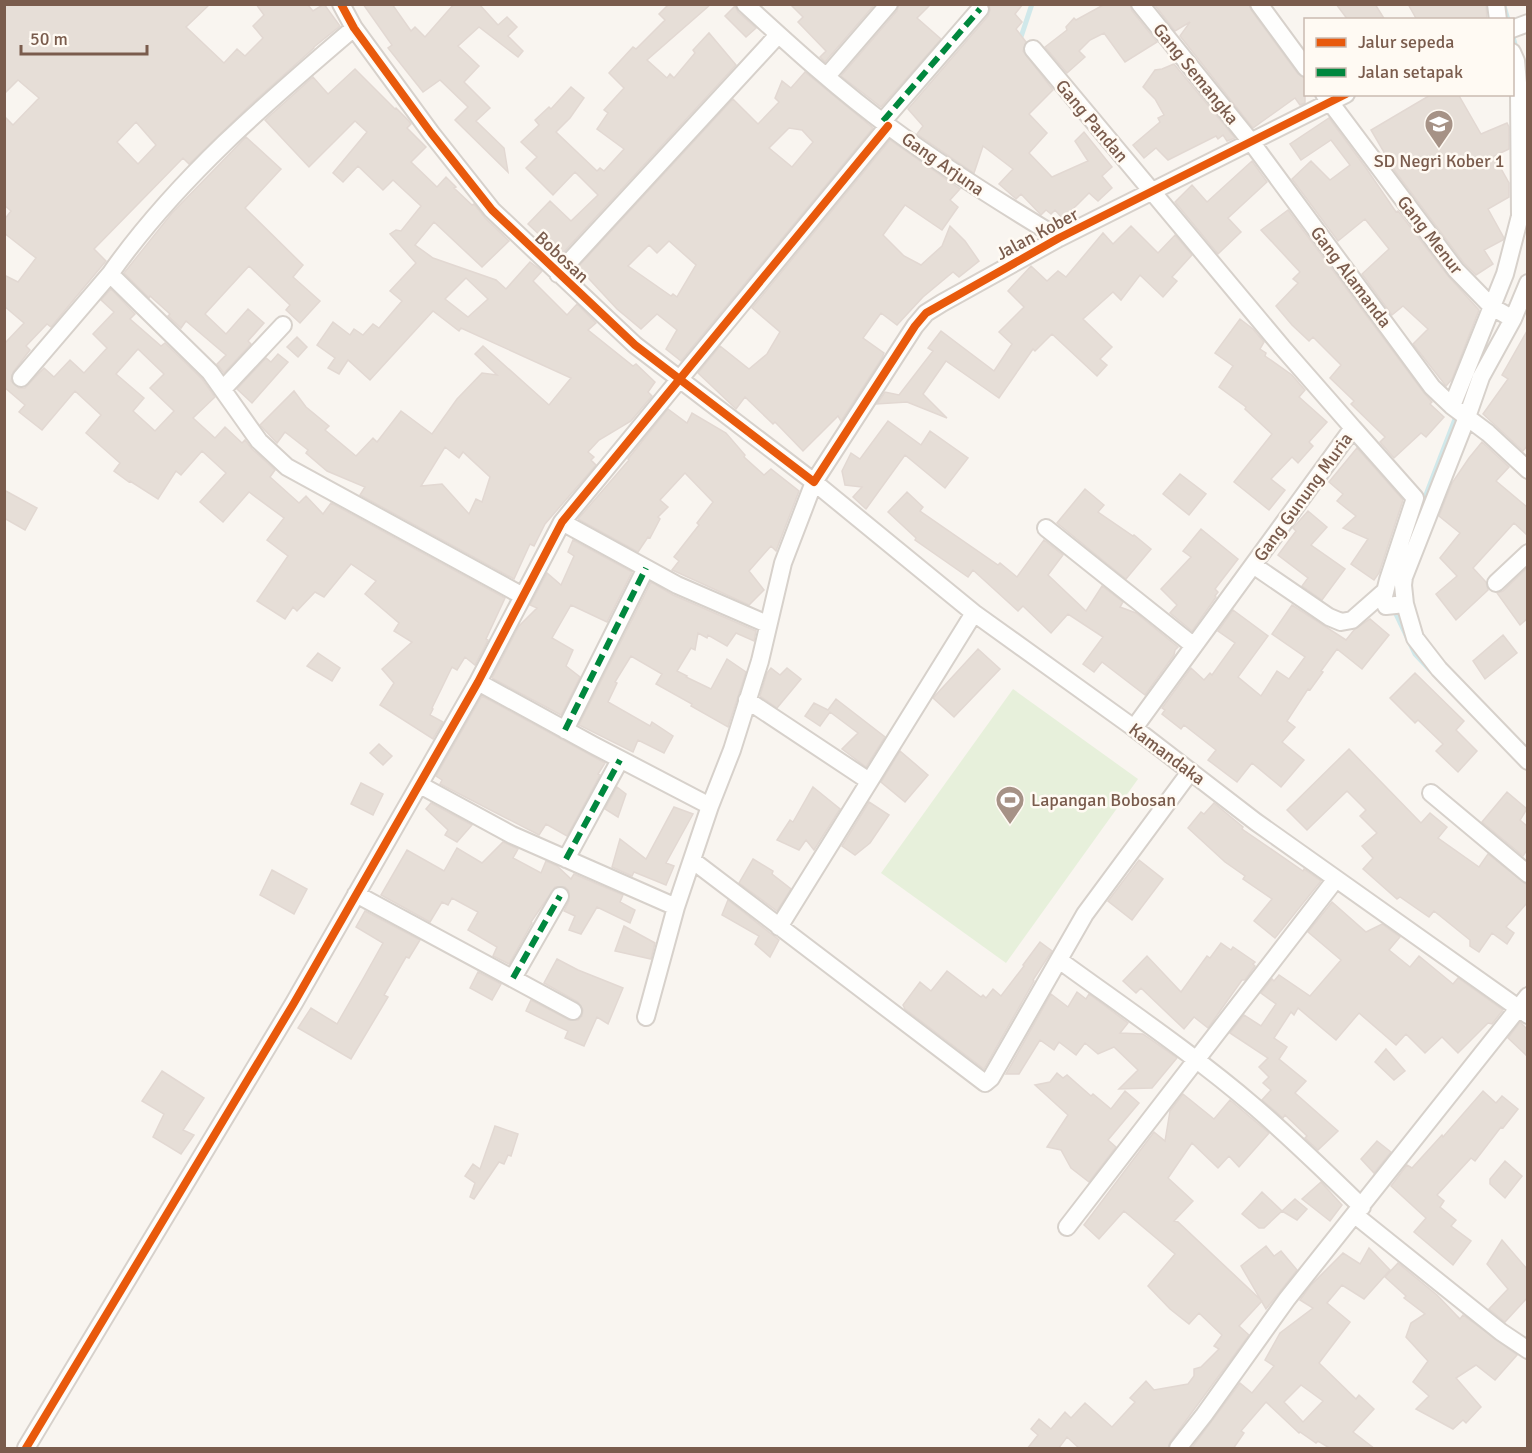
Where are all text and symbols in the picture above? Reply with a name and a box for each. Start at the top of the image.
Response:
scale bar [21,18,147,56]
legend [1304,18,1514,96]
street label: Gang Semangka [1148,19,1244,129]
text: 50 m [30,28,68,50]
text: Jalur sepeda [1358,31,1454,53]
text: Jalan setapak [1358,61,1463,83]
street label: Gang Pandan [1051,75,1133,167]
school or university icon: SD Negri Kober 1 [1423,108,1455,150]
street label: Gang Arjuna [897,128,989,200]
place label: SD Negri Kober 1 [1374,150,1504,172]
street label: Gang Menur [1392,191,1468,279]
street label: Jalan Kober [992,203,1082,265]
street label: Gang Alamanda [1306,222,1396,332]
street label: Bobosan [530,226,594,288]
street label: Gang Gunung Muria [1249,428,1357,566]
street label: Kamandaka [1124,718,1210,790]
sports icon: Lapangan Bobosan [994,784,1026,826]
place label: Lapangan Bobosan [1031,789,1176,811]

